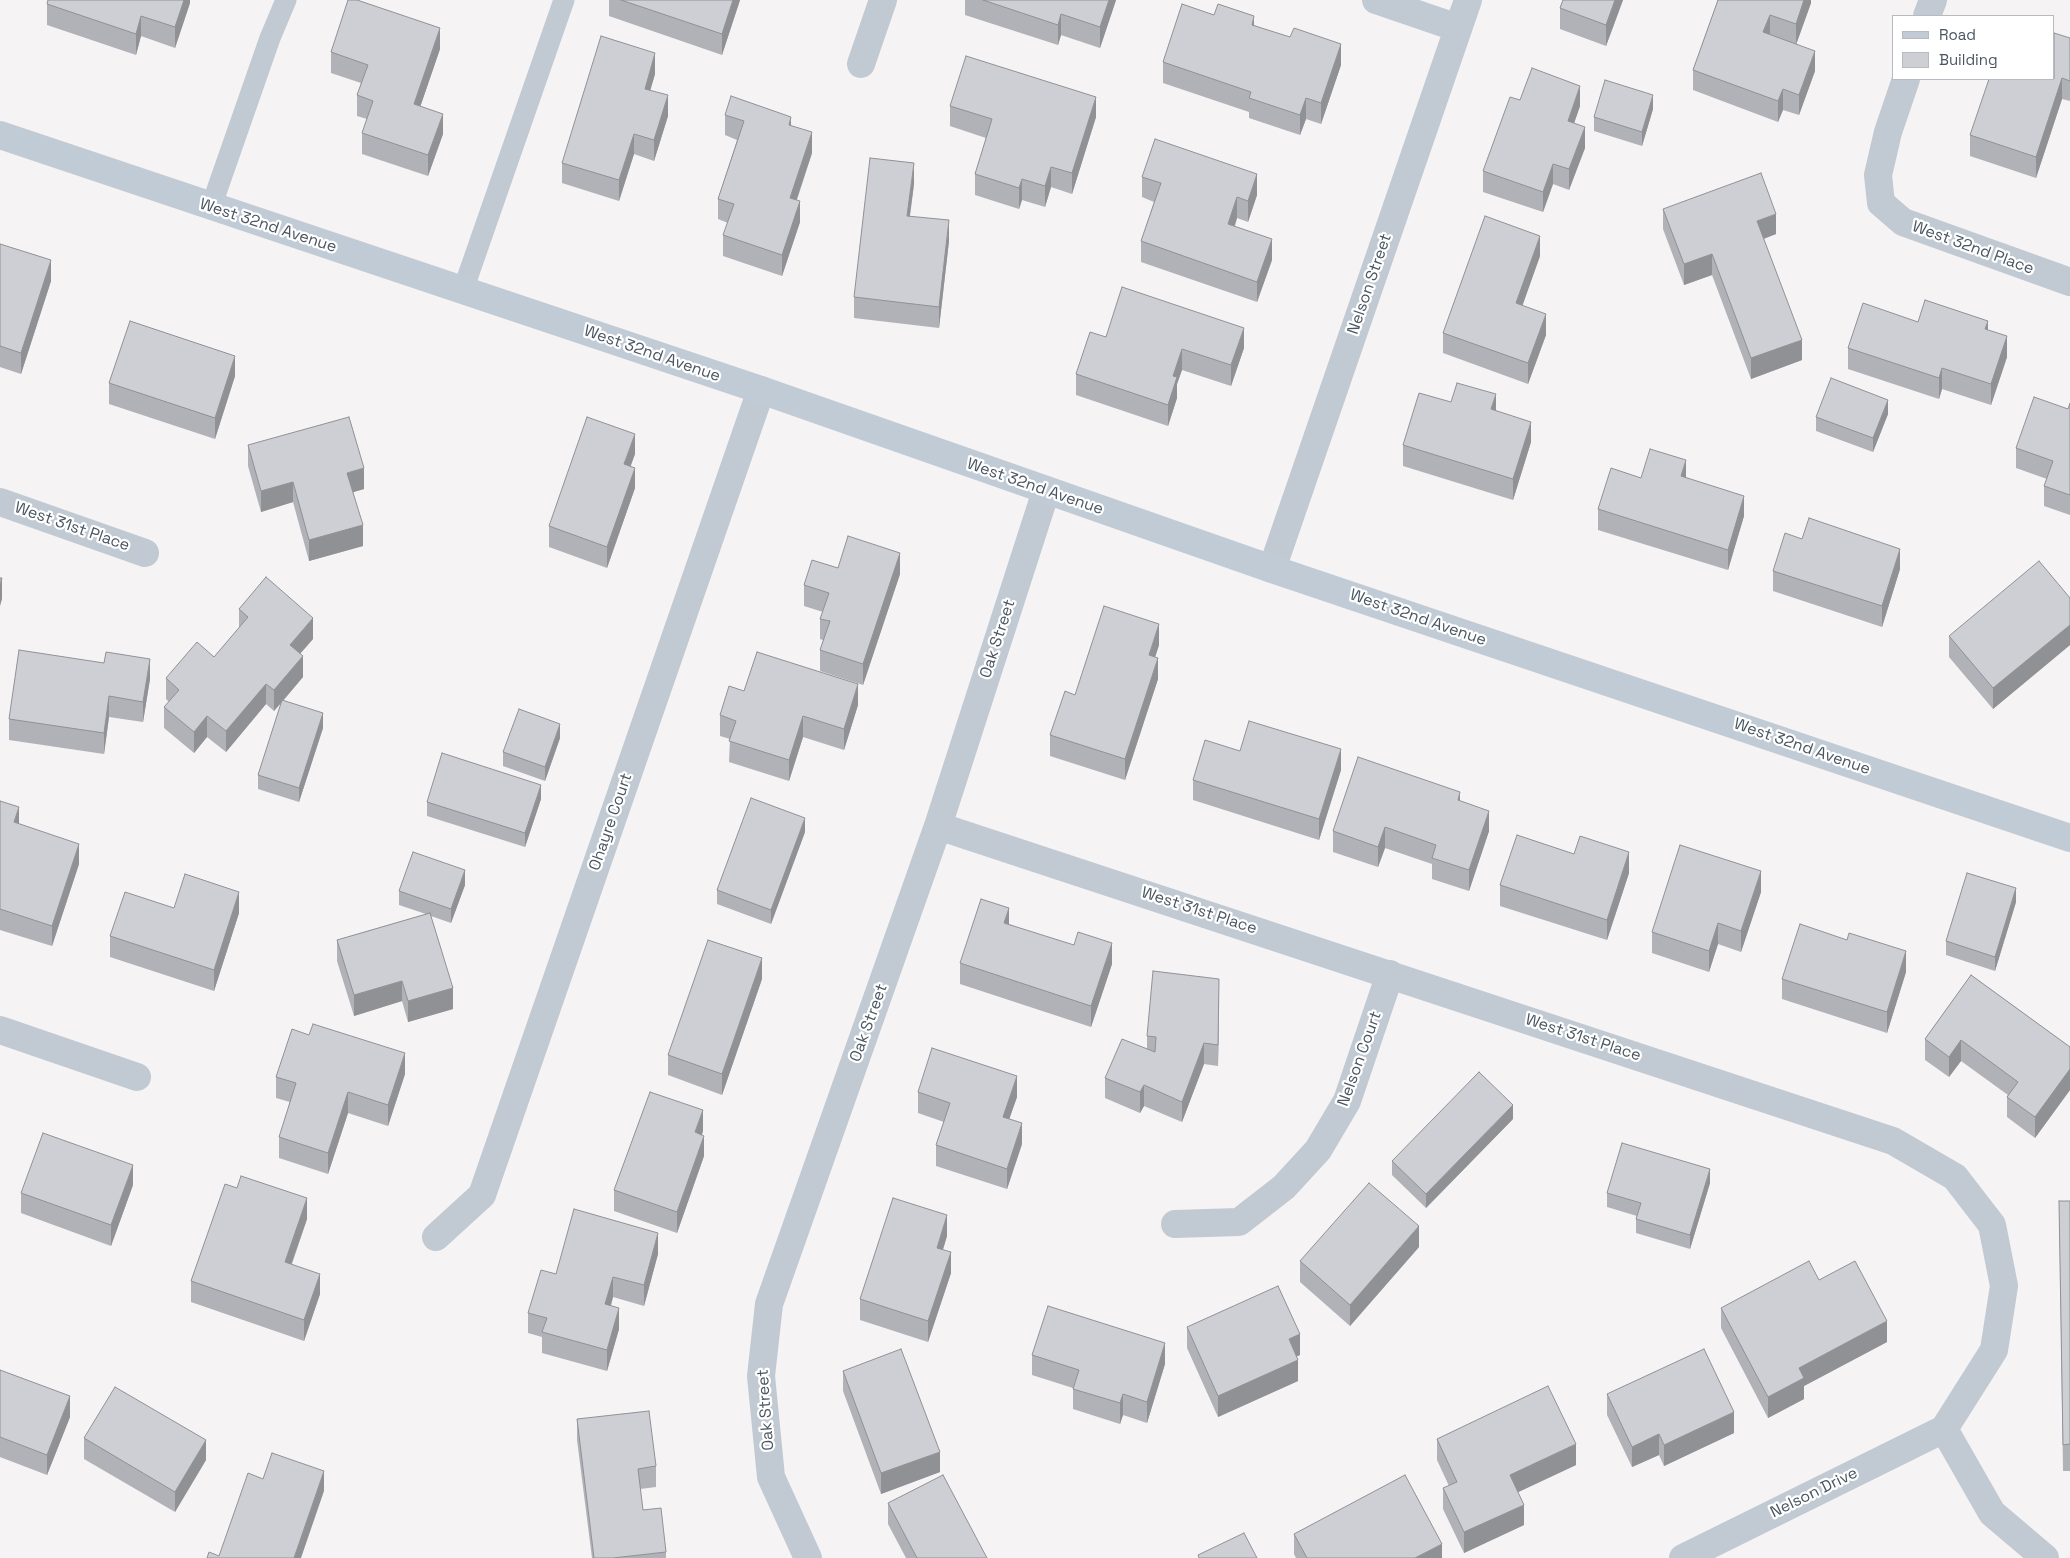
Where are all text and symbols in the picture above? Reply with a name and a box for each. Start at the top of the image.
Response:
legend [1892,15,2055,80]
text: Road [1939,25,1976,44]
text: Building [1939,50,1998,69]
street label: West 32nd Avenue [197,195,339,257]
street label: West 32nd Place [1910,217,2036,279]
street label: Nelson Street [1344,231,1396,337]
street label: West 32nd Avenue [581,322,723,386]
street label: West 32nd Avenue [964,455,1106,519]
street label: West 31st Place [12,498,132,556]
street label: West 32nd Avenue [1347,586,1489,650]
street label: Oak Street [976,597,1020,681]
street label: West 32nd Avenue [1731,715,1873,779]
street label: Ohayre Court [585,771,637,873]
street label: West 31st Place [1139,883,1259,939]
street label: Oak Street [846,981,892,1065]
street label: Nelson Court [1334,1009,1386,1109]
street label: West 31st Place [1523,1010,1643,1066]
street label: Oak Street [754,1369,778,1451]
street label: Nelson Drive [1767,1464,1861,1522]

